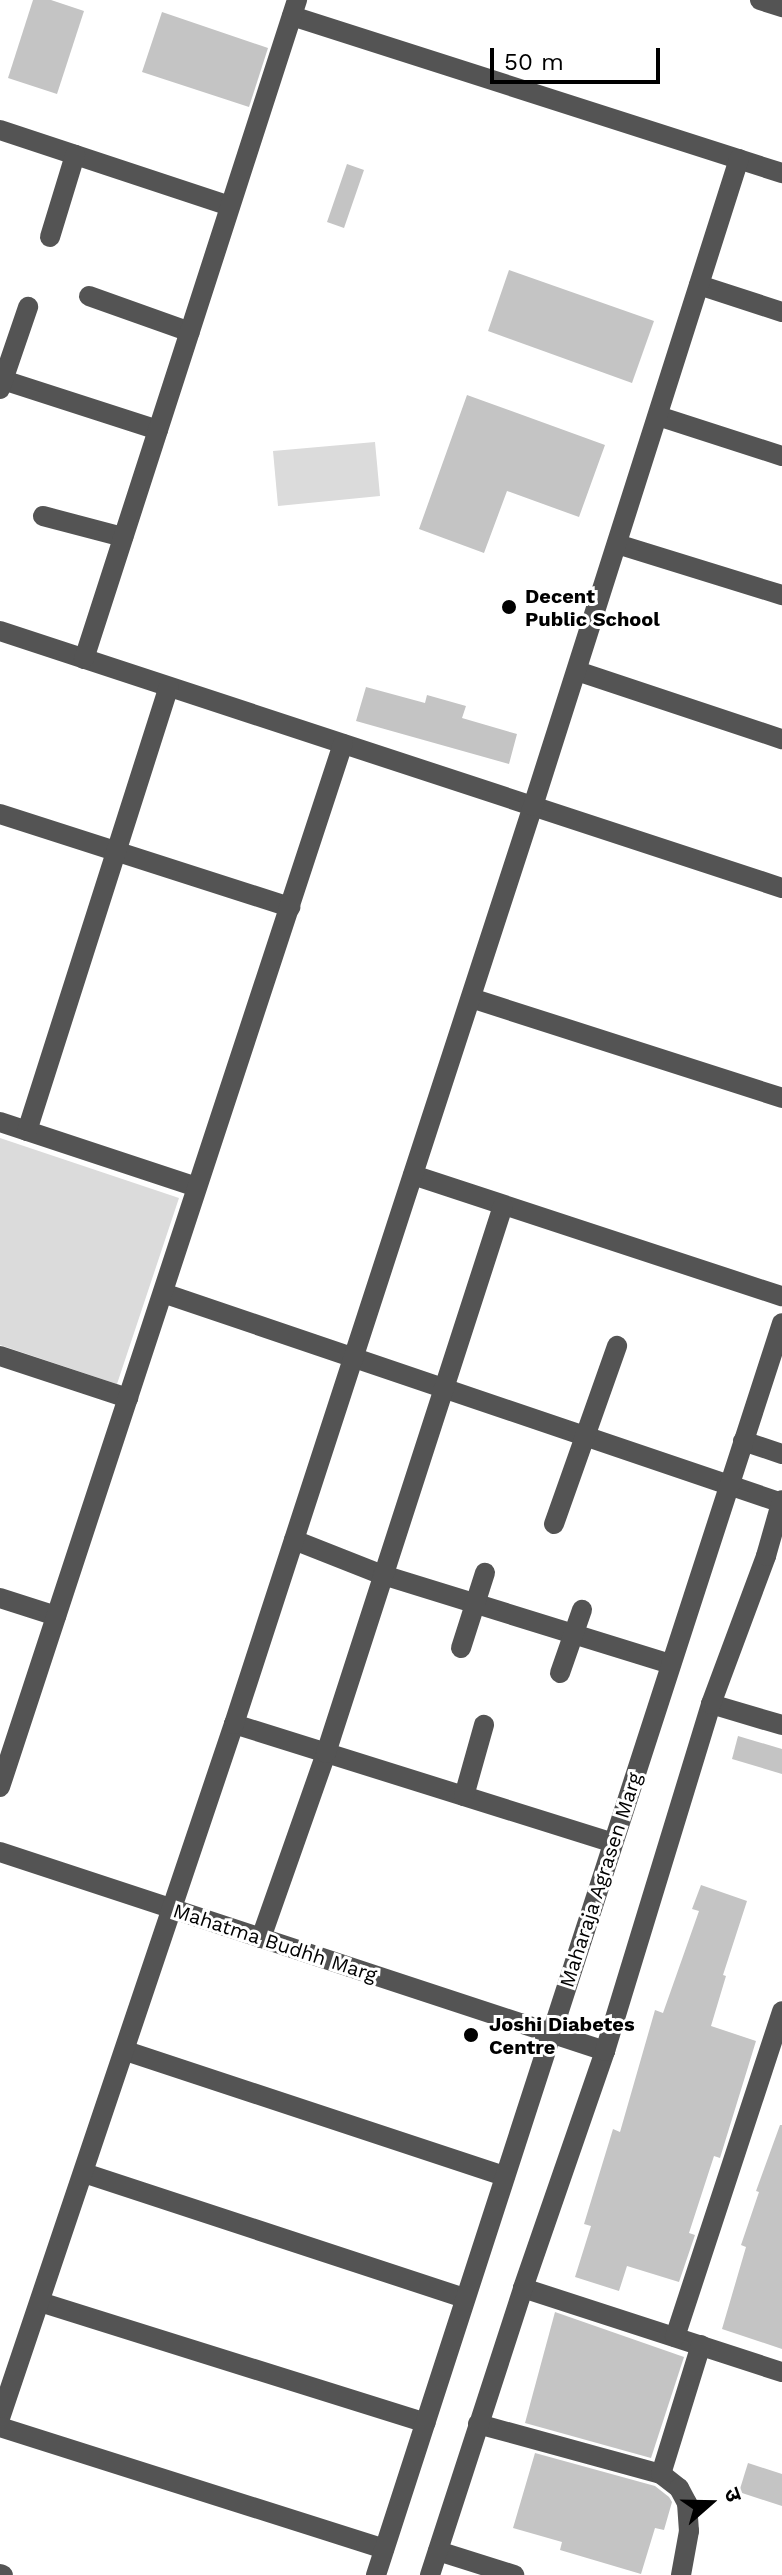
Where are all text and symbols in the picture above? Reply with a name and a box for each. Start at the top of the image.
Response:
scale bar [494,32,664,82]
text: 50 m [504,48,564,76]
place label: Decent Public School [525,584,660,631]
marker: Decent Public School [500,598,518,616]
street label: Maharaja Agrasen Marg [555,1769,647,1991]
street label: Mahatma Budhh Marg [170,1899,380,1987]
place label: Joshi Diabetes Centre [489,2012,635,2059]
marker: Joshi Diabetes Centre [460,2024,482,2046]
north arrow [670,2463,750,2543]
text: उ [719,2484,747,2505]

